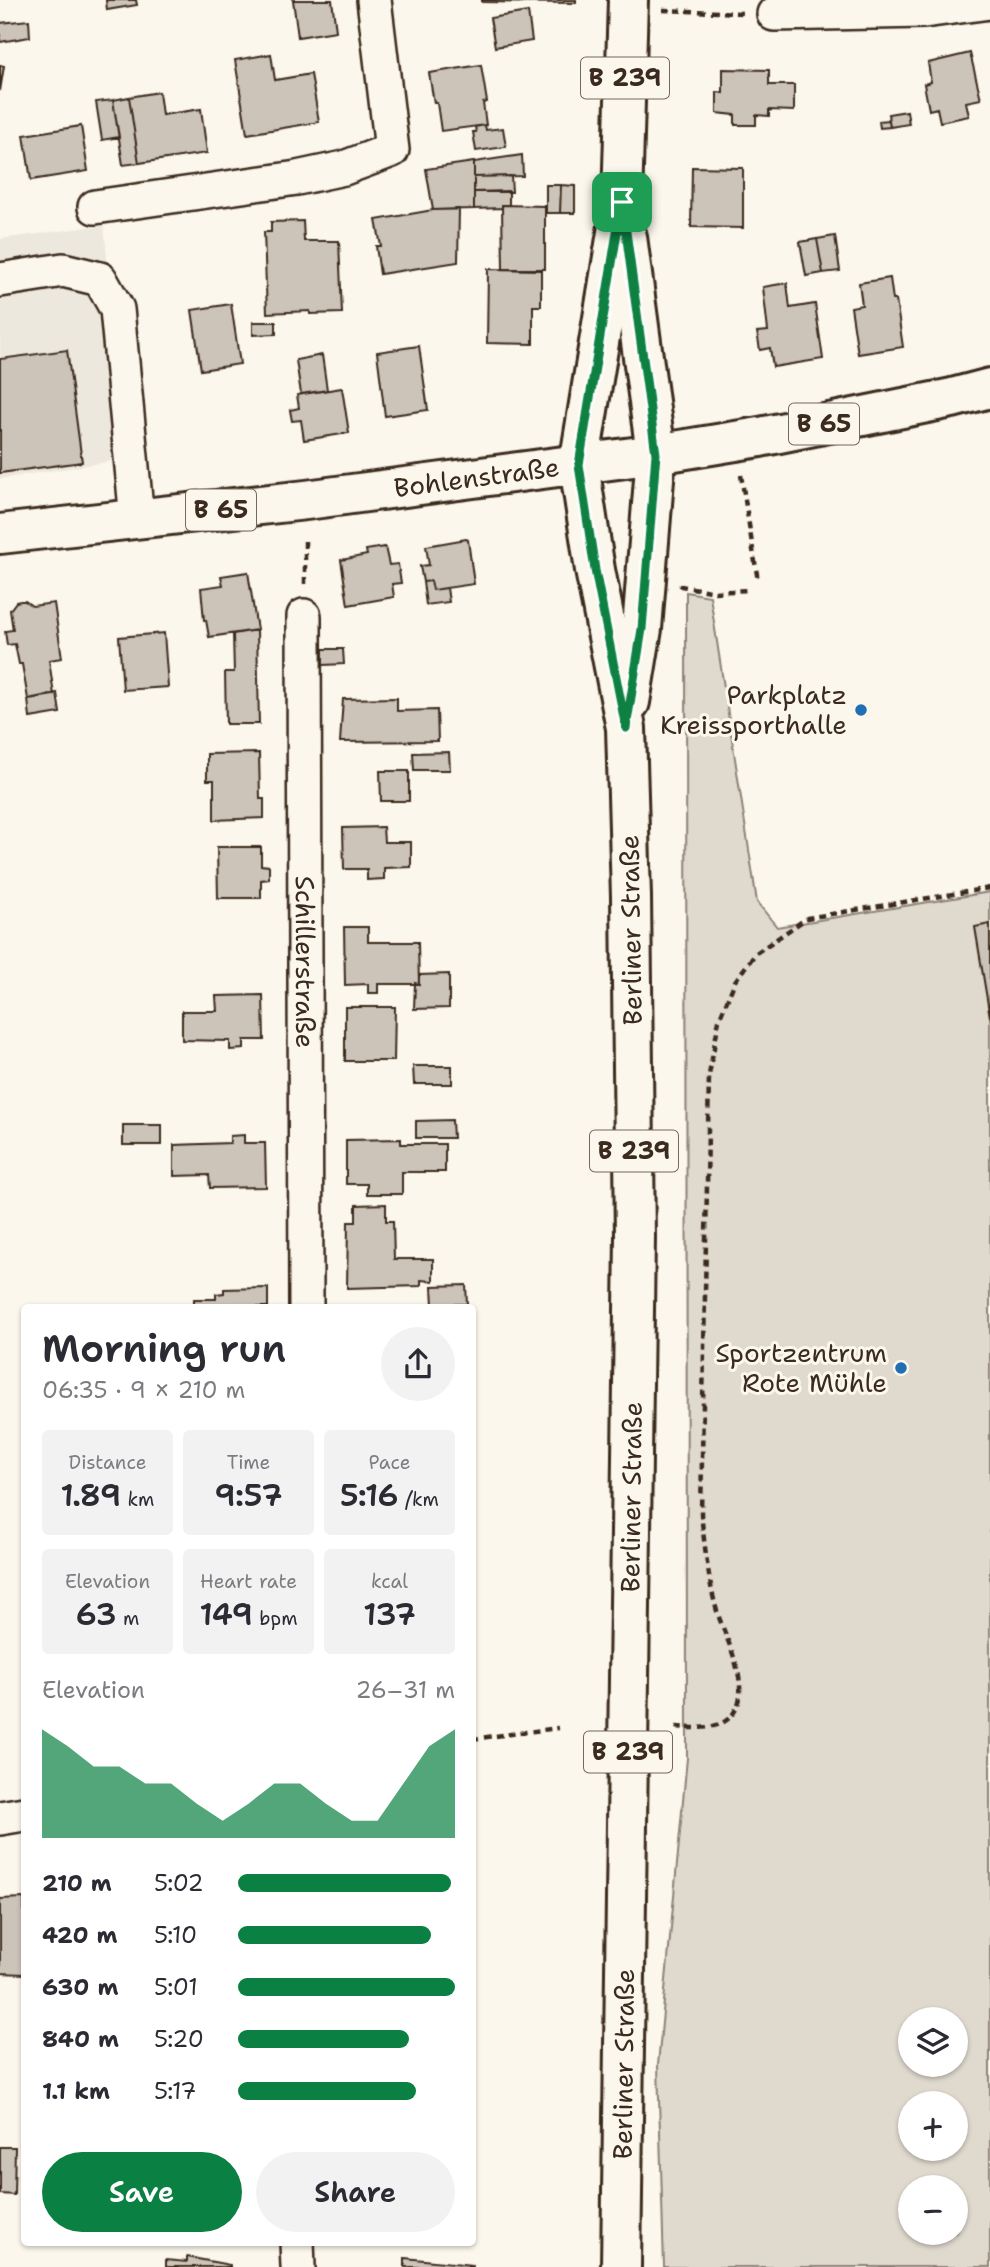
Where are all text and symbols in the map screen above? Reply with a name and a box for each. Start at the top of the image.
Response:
road number: B 239 [581,57,669,98]
pin [592,172,652,232]
icon: arrive [603,183,641,221]
road number: B 65 [789,404,859,444]
street label: Bohlenstraße [392,449,561,505]
road number: B 65 [186,490,256,530]
place label: Parkplatz Kreissporthalle [660,677,847,742]
marker: Parkplatz Kreissporthalle [853,702,869,718]
street label: Berliner Straße [611,834,650,1026]
street label: Schillerstraße [288,876,323,1048]
road number: B 239 [590,1130,678,1171]
text: Morning run [42,1323,286,1374]
button: share [381,1327,455,1401]
place label: Sportzentrum Rote Mühle [715,1335,887,1400]
marker: Sportzentrum Rote Mühle [893,1360,909,1376]
text: 06:35 · 9 × 210 m [42,1375,245,1405]
street label: Berliner Straße [612,1402,650,1593]
text: Distance [69,1450,146,1475]
text: Time [227,1450,270,1475]
text: Pace [369,1450,410,1475]
text: 1.89 [61,1475,121,1516]
text: 9:57 [214,1475,283,1516]
text: 5:16 [340,1475,398,1516]
text: km [121,1487,154,1512]
text: /km [398,1487,439,1512]
text: Elevation [65,1569,150,1594]
text: Heart rate [200,1569,297,1594]
text: kcal [371,1569,408,1594]
text: 63 [76,1594,116,1635]
text: 149 [199,1594,253,1635]
text: 137 [363,1594,416,1635]
text: m [116,1606,139,1631]
text: bpm [253,1606,298,1631]
text: Elevation [42,1675,145,1705]
text: 26–31 m [356,1675,455,1705]
road number: B 239 [584,1732,672,1772]
text: 210 m [42,1868,112,1898]
text: 5:02 [154,1868,204,1898]
text: 420 m [42,1920,117,1950]
text: 5:10 [154,1920,197,1950]
street label: Berliner Straße [604,1968,642,2160]
text: 630 m [42,1972,118,2002]
text: 5:01 [154,1972,198,2002]
map controls [898,2007,968,2245]
button: layers [898,2007,968,2077]
text: 840 m [42,2024,119,2054]
text: 5:20 [154,2024,204,2054]
text: 1.1 km [42,2076,110,2106]
text: 5:17 [154,2076,196,2106]
button: + [898,2091,968,2161]
button: Save [42,2152,242,2232]
button: Share [256,2152,455,2232]
button: − [898,2175,968,2245]

